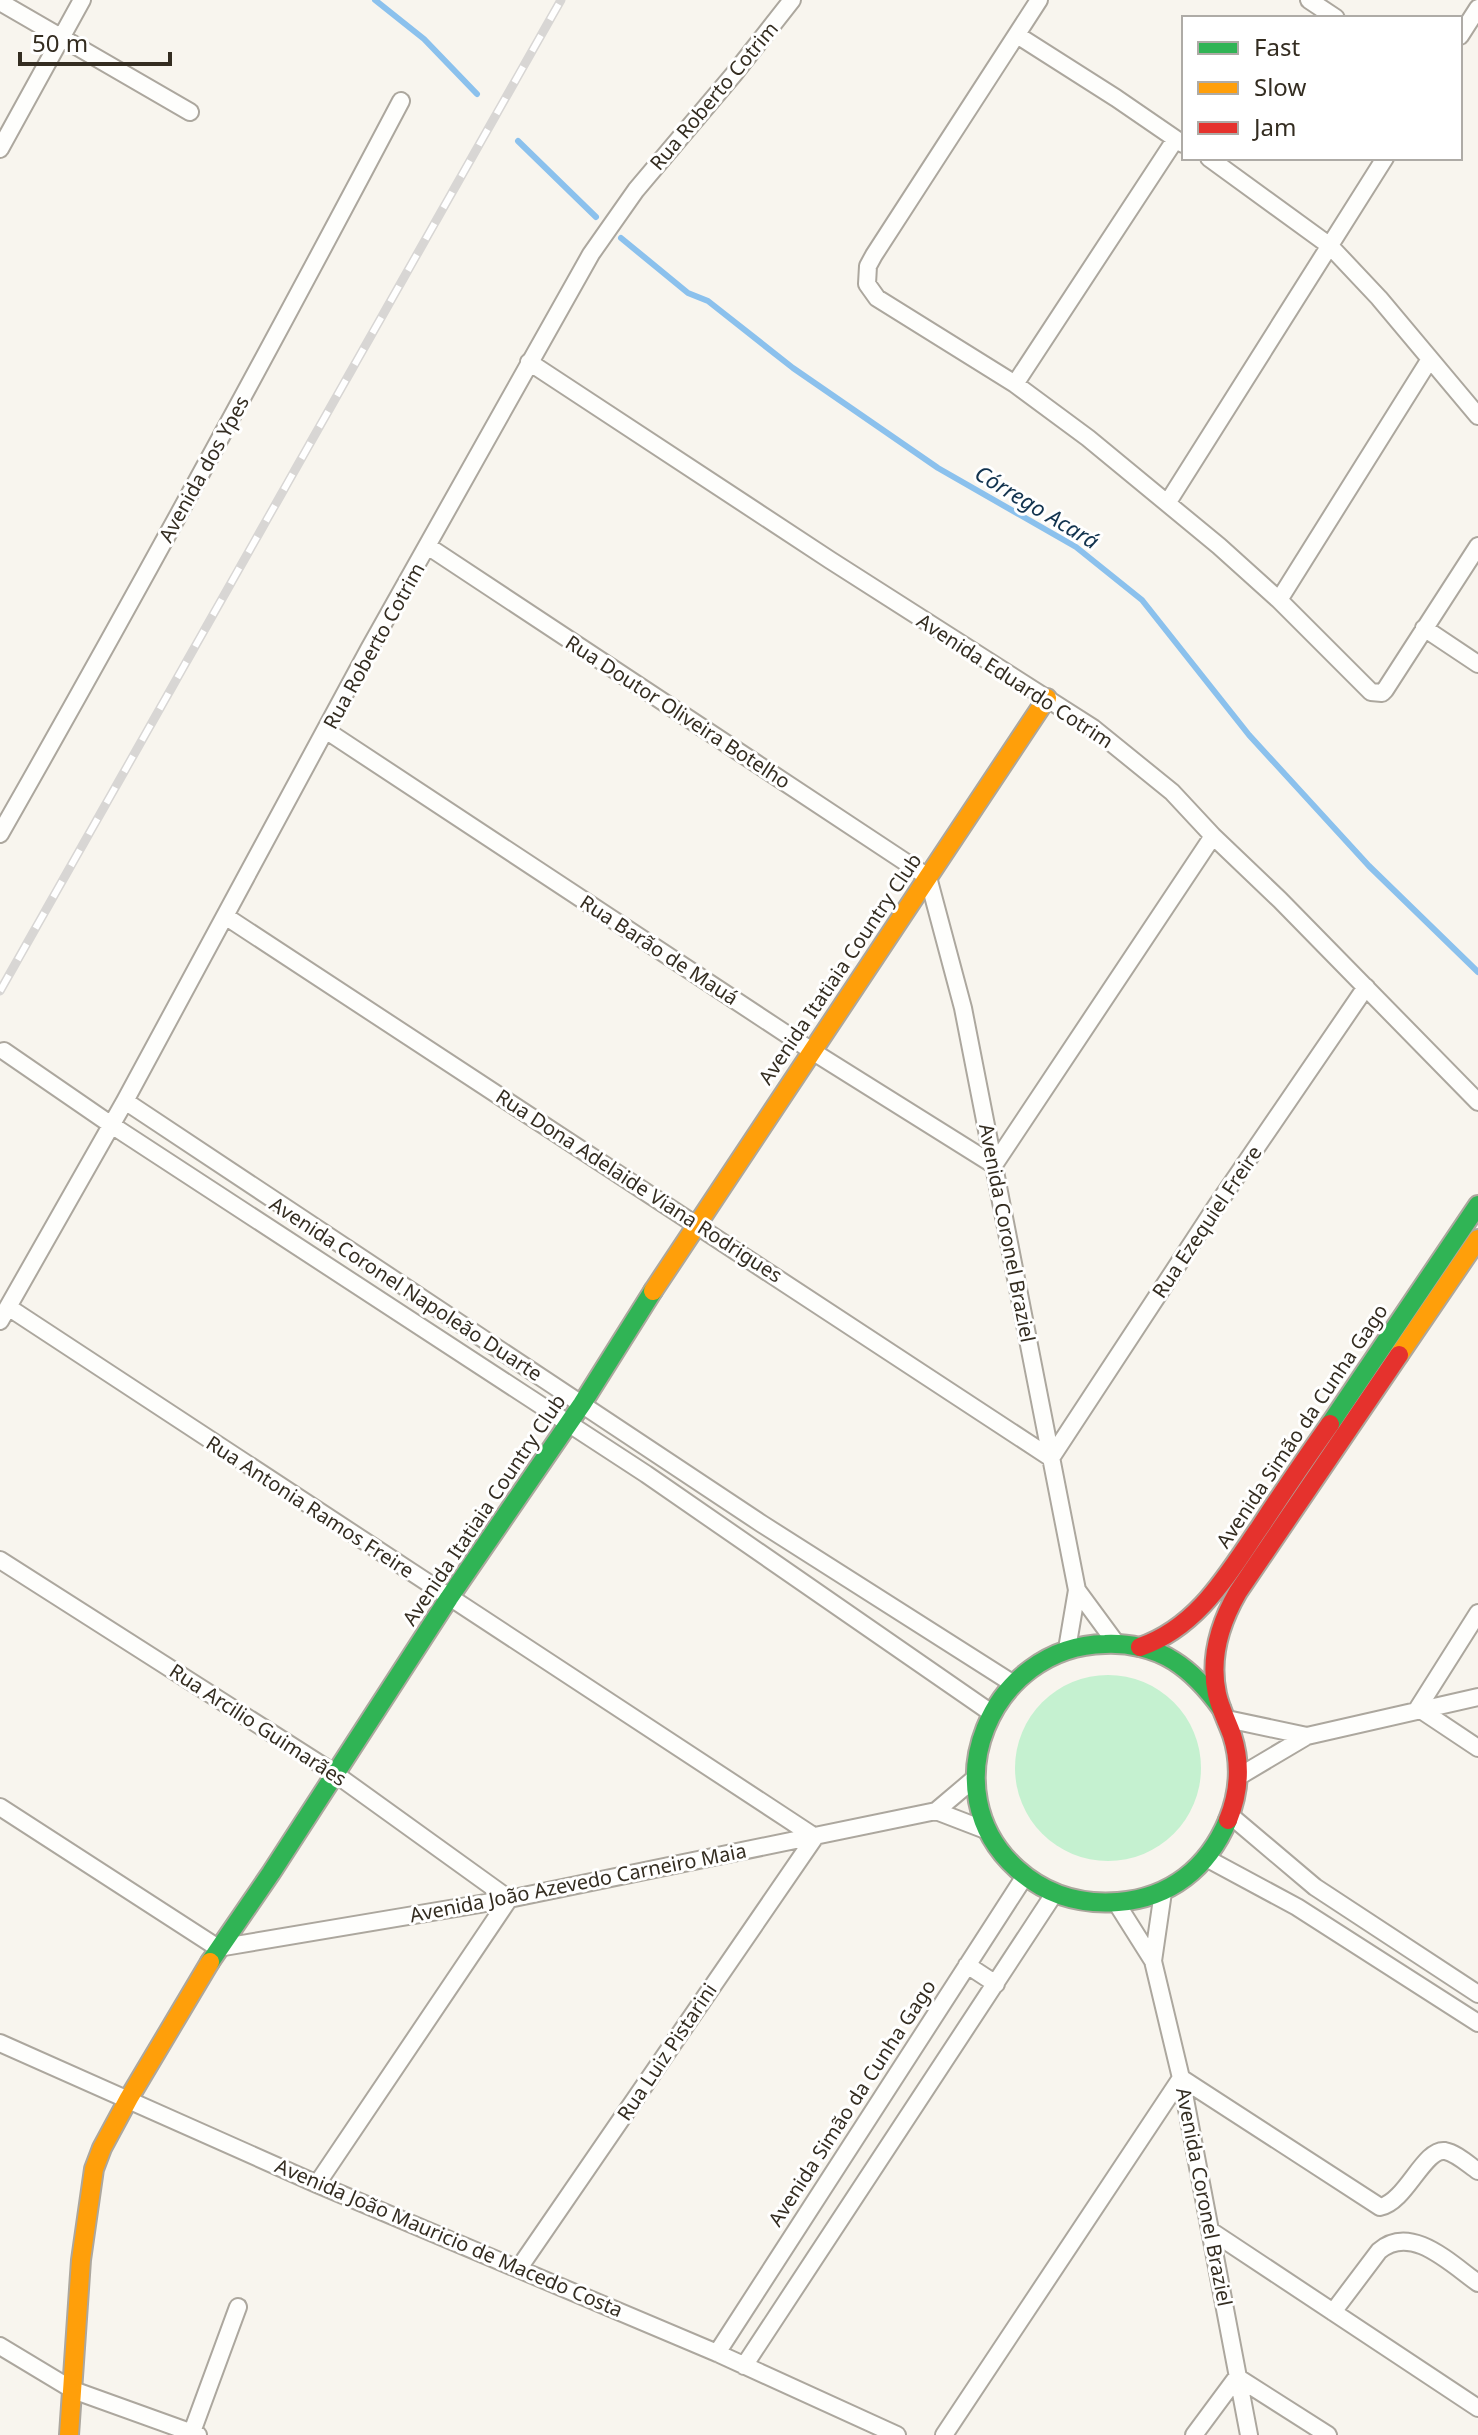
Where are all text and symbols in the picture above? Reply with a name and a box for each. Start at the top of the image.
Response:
scale bar [20,16,170,66]
street label: Rua Roberto Cotrim [643,16,784,176]
legend [1182,16,1462,160]
text: 50 m [32,26,88,59]
text: Fast [1254,30,1300,63]
text: Slow [1254,70,1306,103]
text: Jam [1252,110,1296,143]
street label: Avenida dos Ypes [152,391,255,547]
water label: Córrego Acará [970,457,1106,555]
street label: Rua Roberto Cotrim [317,558,431,734]
street label: Avenida Eduardo Cotrim [912,607,1119,754]
street label: Rua Doutor Oliveira Botelho [561,629,796,795]
street label: Avenida Itatiaia Country Club [752,848,927,1090]
street label: Rua Barão de Mauá [575,888,744,1011]
street label: Rua Dona Adelaide Viana Rodrigues [491,1083,788,1288]
street label: Avenida Coronel Braziel [973,1121,1042,1345]
street label: Rua Ezequiel Freire [1146,1140,1268,1303]
street label: Avenida Coronel Napoleão Duarte [265,1190,548,1387]
street label: Avenida Simão da Cunha Gago [1210,1298,1394,1553]
street label: Avenida Itatiaia Country Club [396,1389,571,1631]
street label: Rua Antonia Ramos Freire [201,1429,419,1584]
street label: Rua Arcilio Guimarães [164,1657,352,1792]
street label: Avenida João Azevedo Carneiro Maia [407,1837,749,1928]
street label: Avenida Simão da Cunha Gago [762,1974,942,2231]
street label: Rua Luiz Pistarini [611,1978,723,2126]
street label: Avenida Coronel Braziel [1170,2085,1239,2309]
street label: Avenida João Mauricio de Macedo Costa [271,2152,627,2323]

